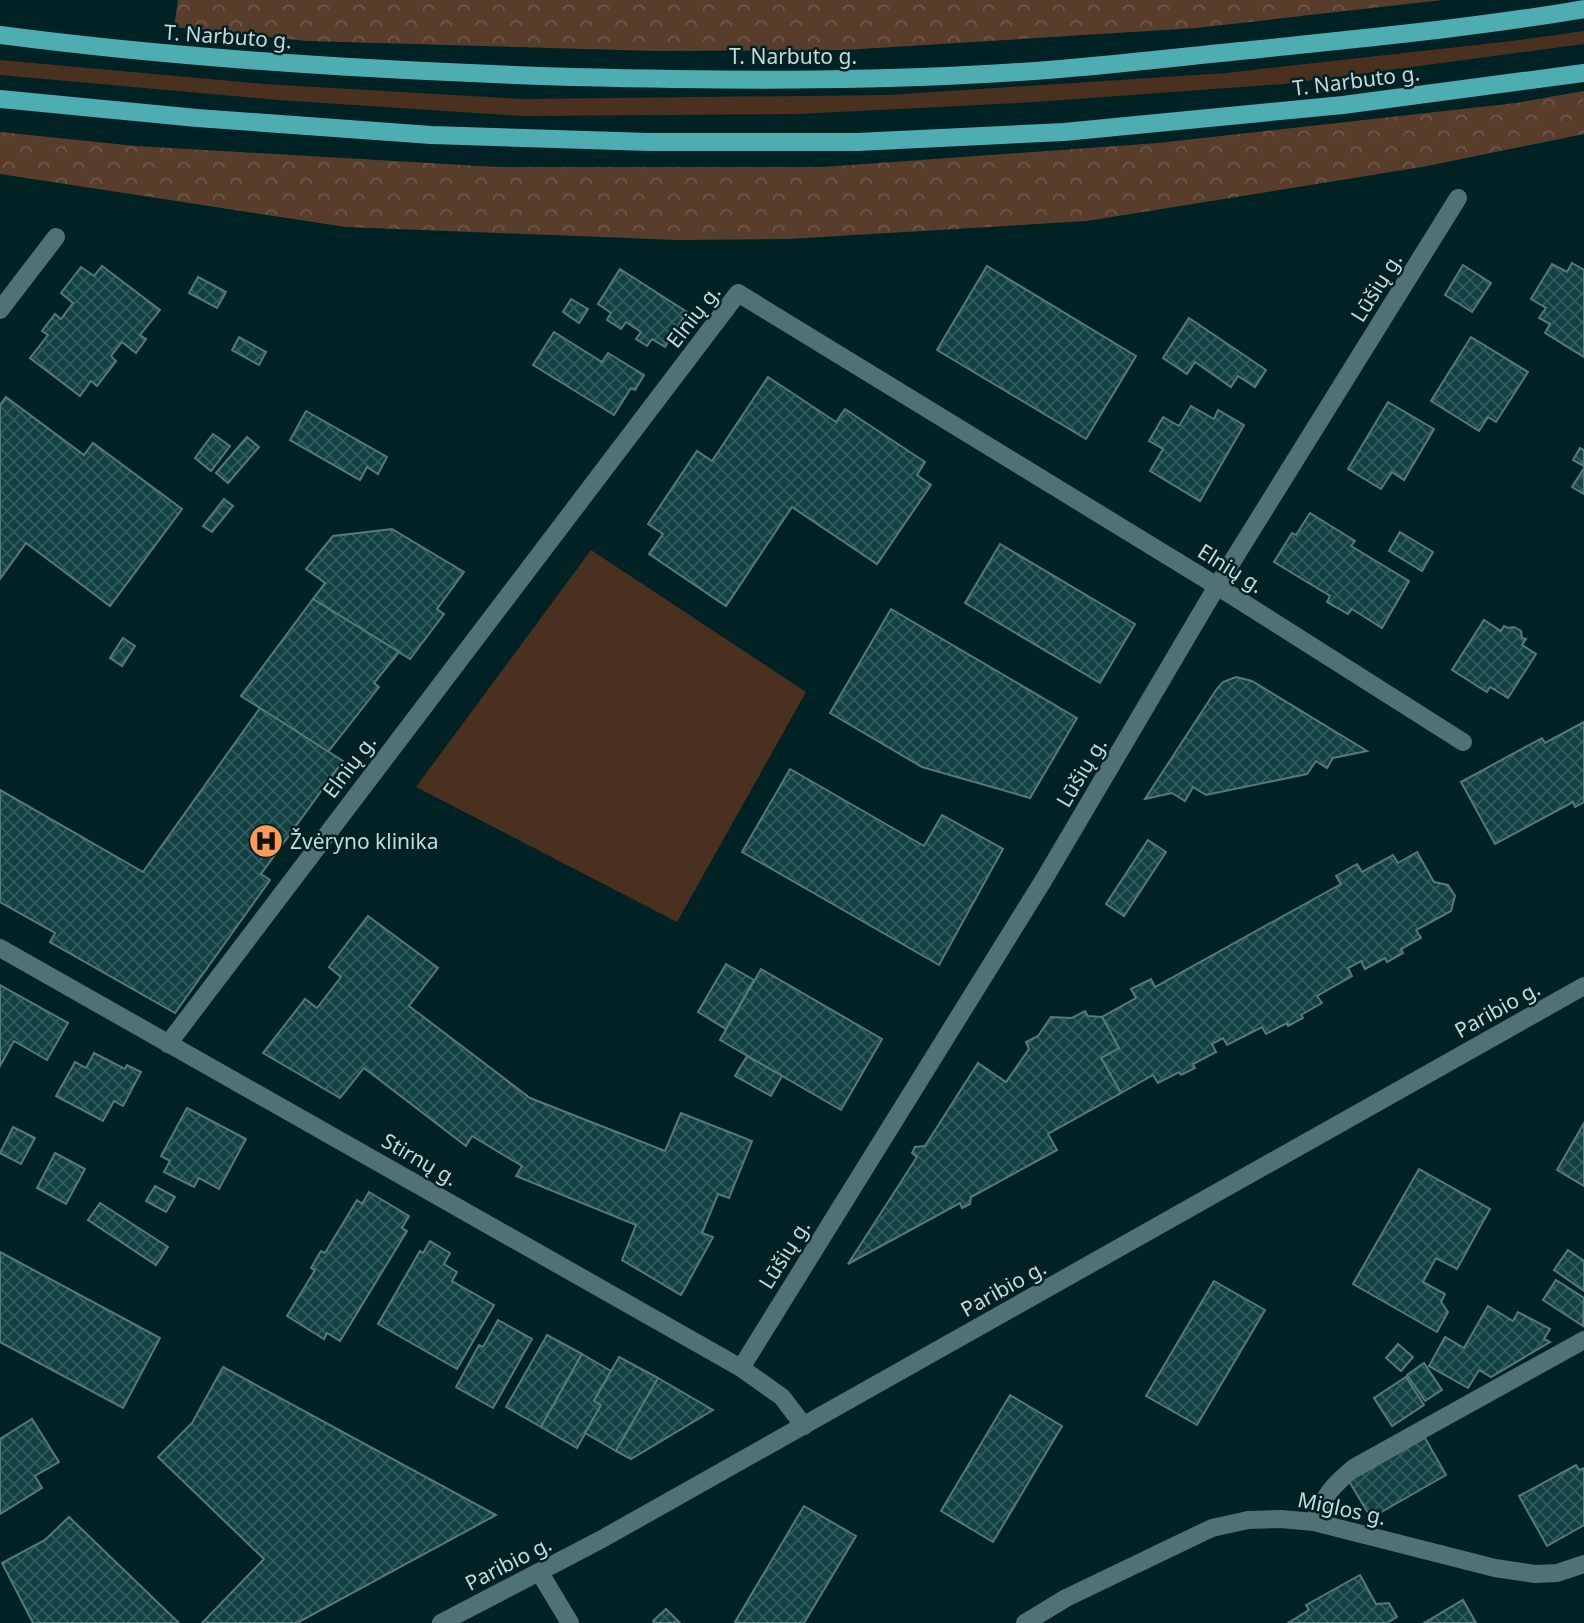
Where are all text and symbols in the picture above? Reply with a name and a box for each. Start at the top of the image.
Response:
street label: T. Narbuto g. [163,18,293,54]
street label: T. Narbuto g. [729,42,857,70]
street label: T. Narbuto g. [1291,58,1421,102]
street label: Lūšių g. [1344,247,1408,327]
street label: Elnių g. [660,279,726,353]
street label: Elnių g. [1193,537,1269,599]
street label: Elnių g. [316,729,382,803]
street label: Lūšių g. [1049,732,1113,812]
hospital icon: Žvėryno klinika [247,822,285,860]
place label: Žvėryno klinika [290,827,439,855]
street label: Paribio g. [1449,974,1545,1044]
street label: Stirnų g. [377,1126,463,1192]
street label: Lūšių g. [752,1214,816,1294]
street label: Paribio g. [955,1253,1051,1323]
street label: Miglos g. [1295,1485,1389,1531]
street label: Paribio g. [460,1529,556,1597]

